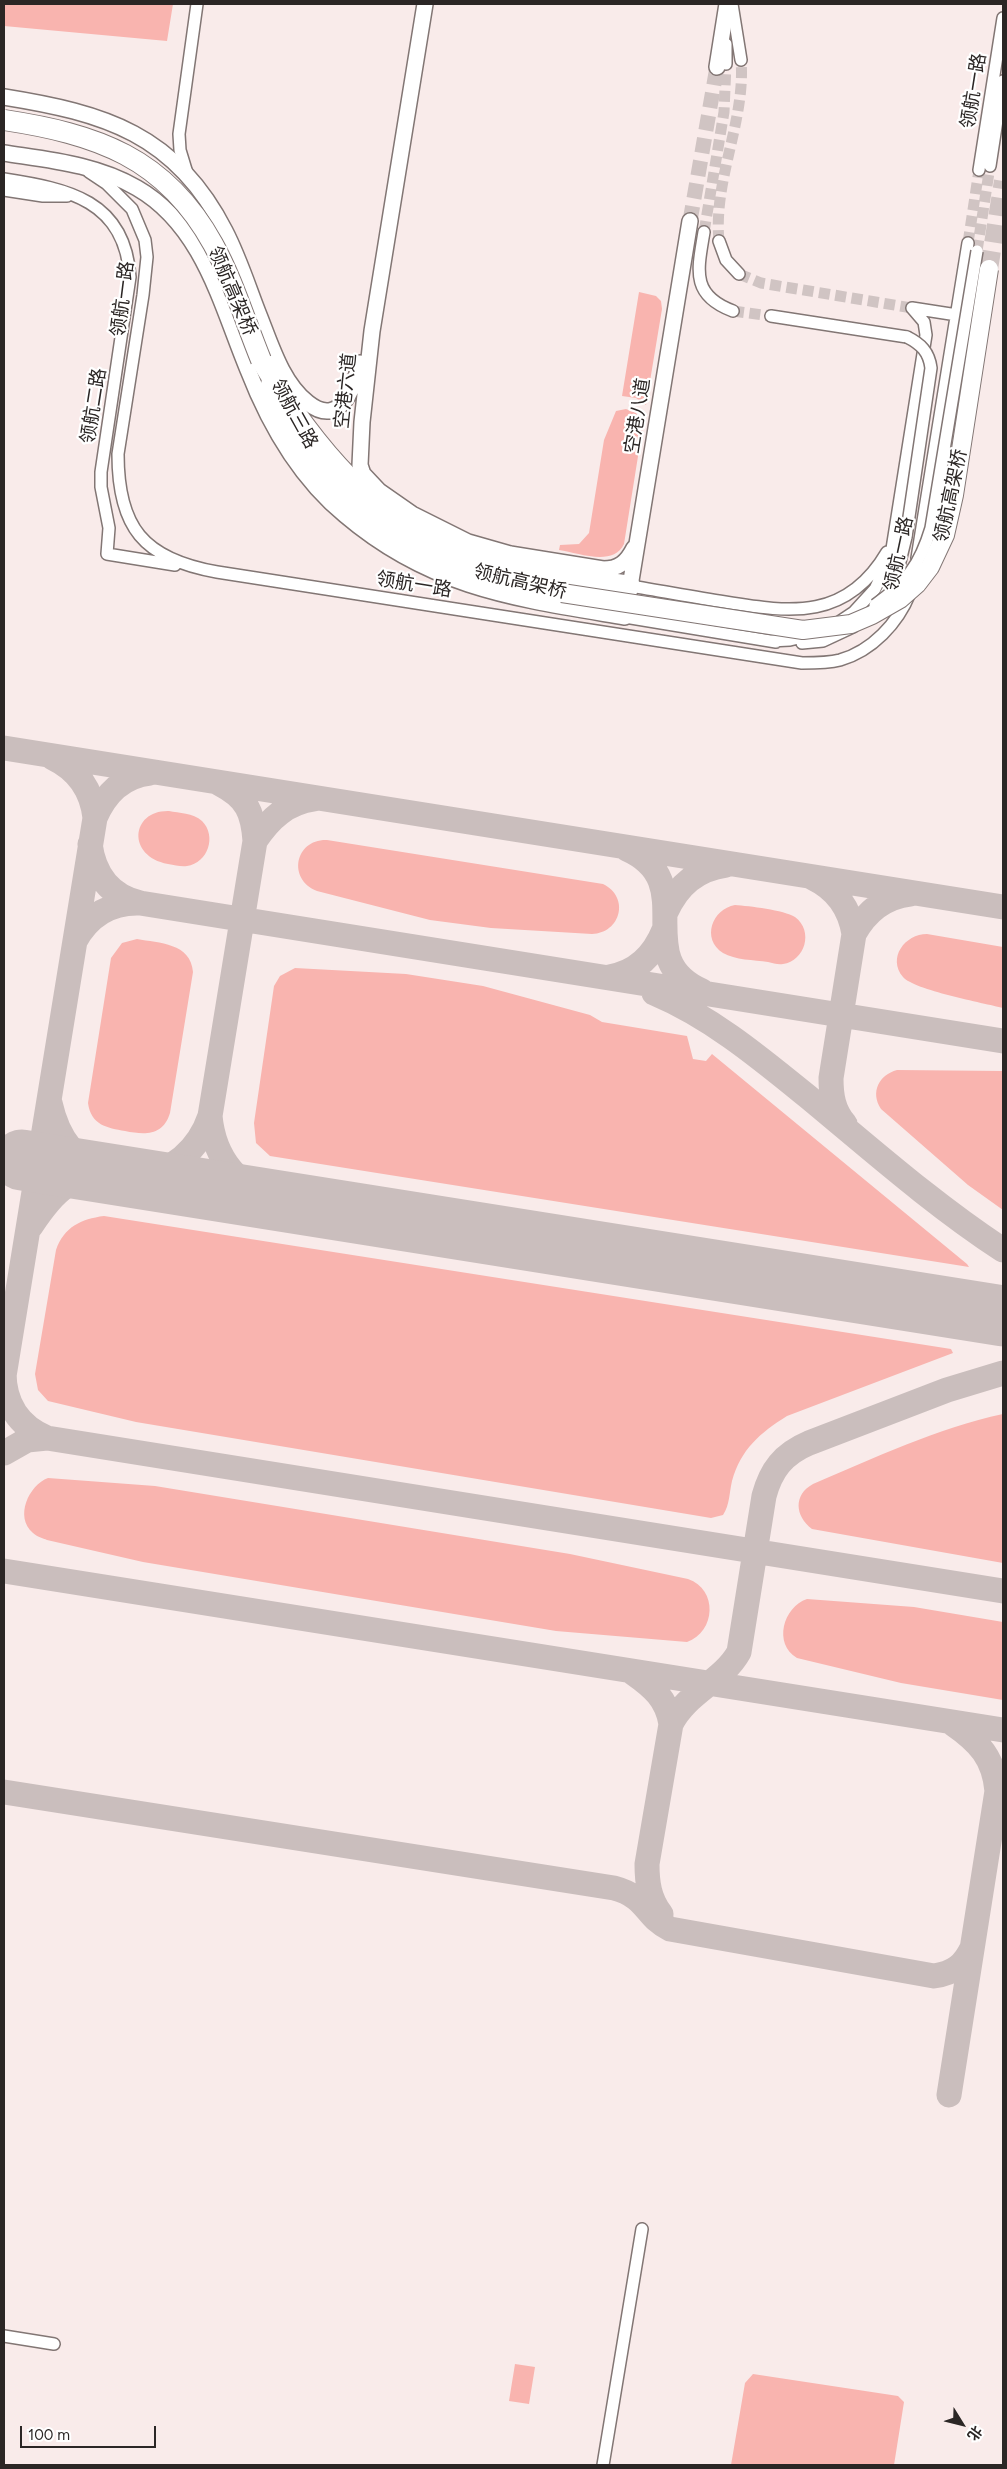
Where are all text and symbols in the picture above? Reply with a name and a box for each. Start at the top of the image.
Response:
street label: 领航一路 [957,52,991,130]
street label: 领航高架桥 [203,243,261,339]
street label: 领航一路 [107,260,139,338]
street label: 空港六道 [331,352,361,430]
street label: 领航二路 [77,367,111,445]
street label: 领航三路 [266,375,322,453]
street label: 空港八道 [621,377,655,455]
street label: 领航高架桥 [930,447,972,545]
street label: 领航一路 [880,514,918,594]
street label: 领航高架桥 [471,560,569,604]
street label: 领航一路 [375,568,453,602]
north arrow [937,2399,987,2449]
scale bar [22,2416,159,2448]
text: 北 [964,2422,986,2444]
text: 100 m [28,2426,70,2444]

